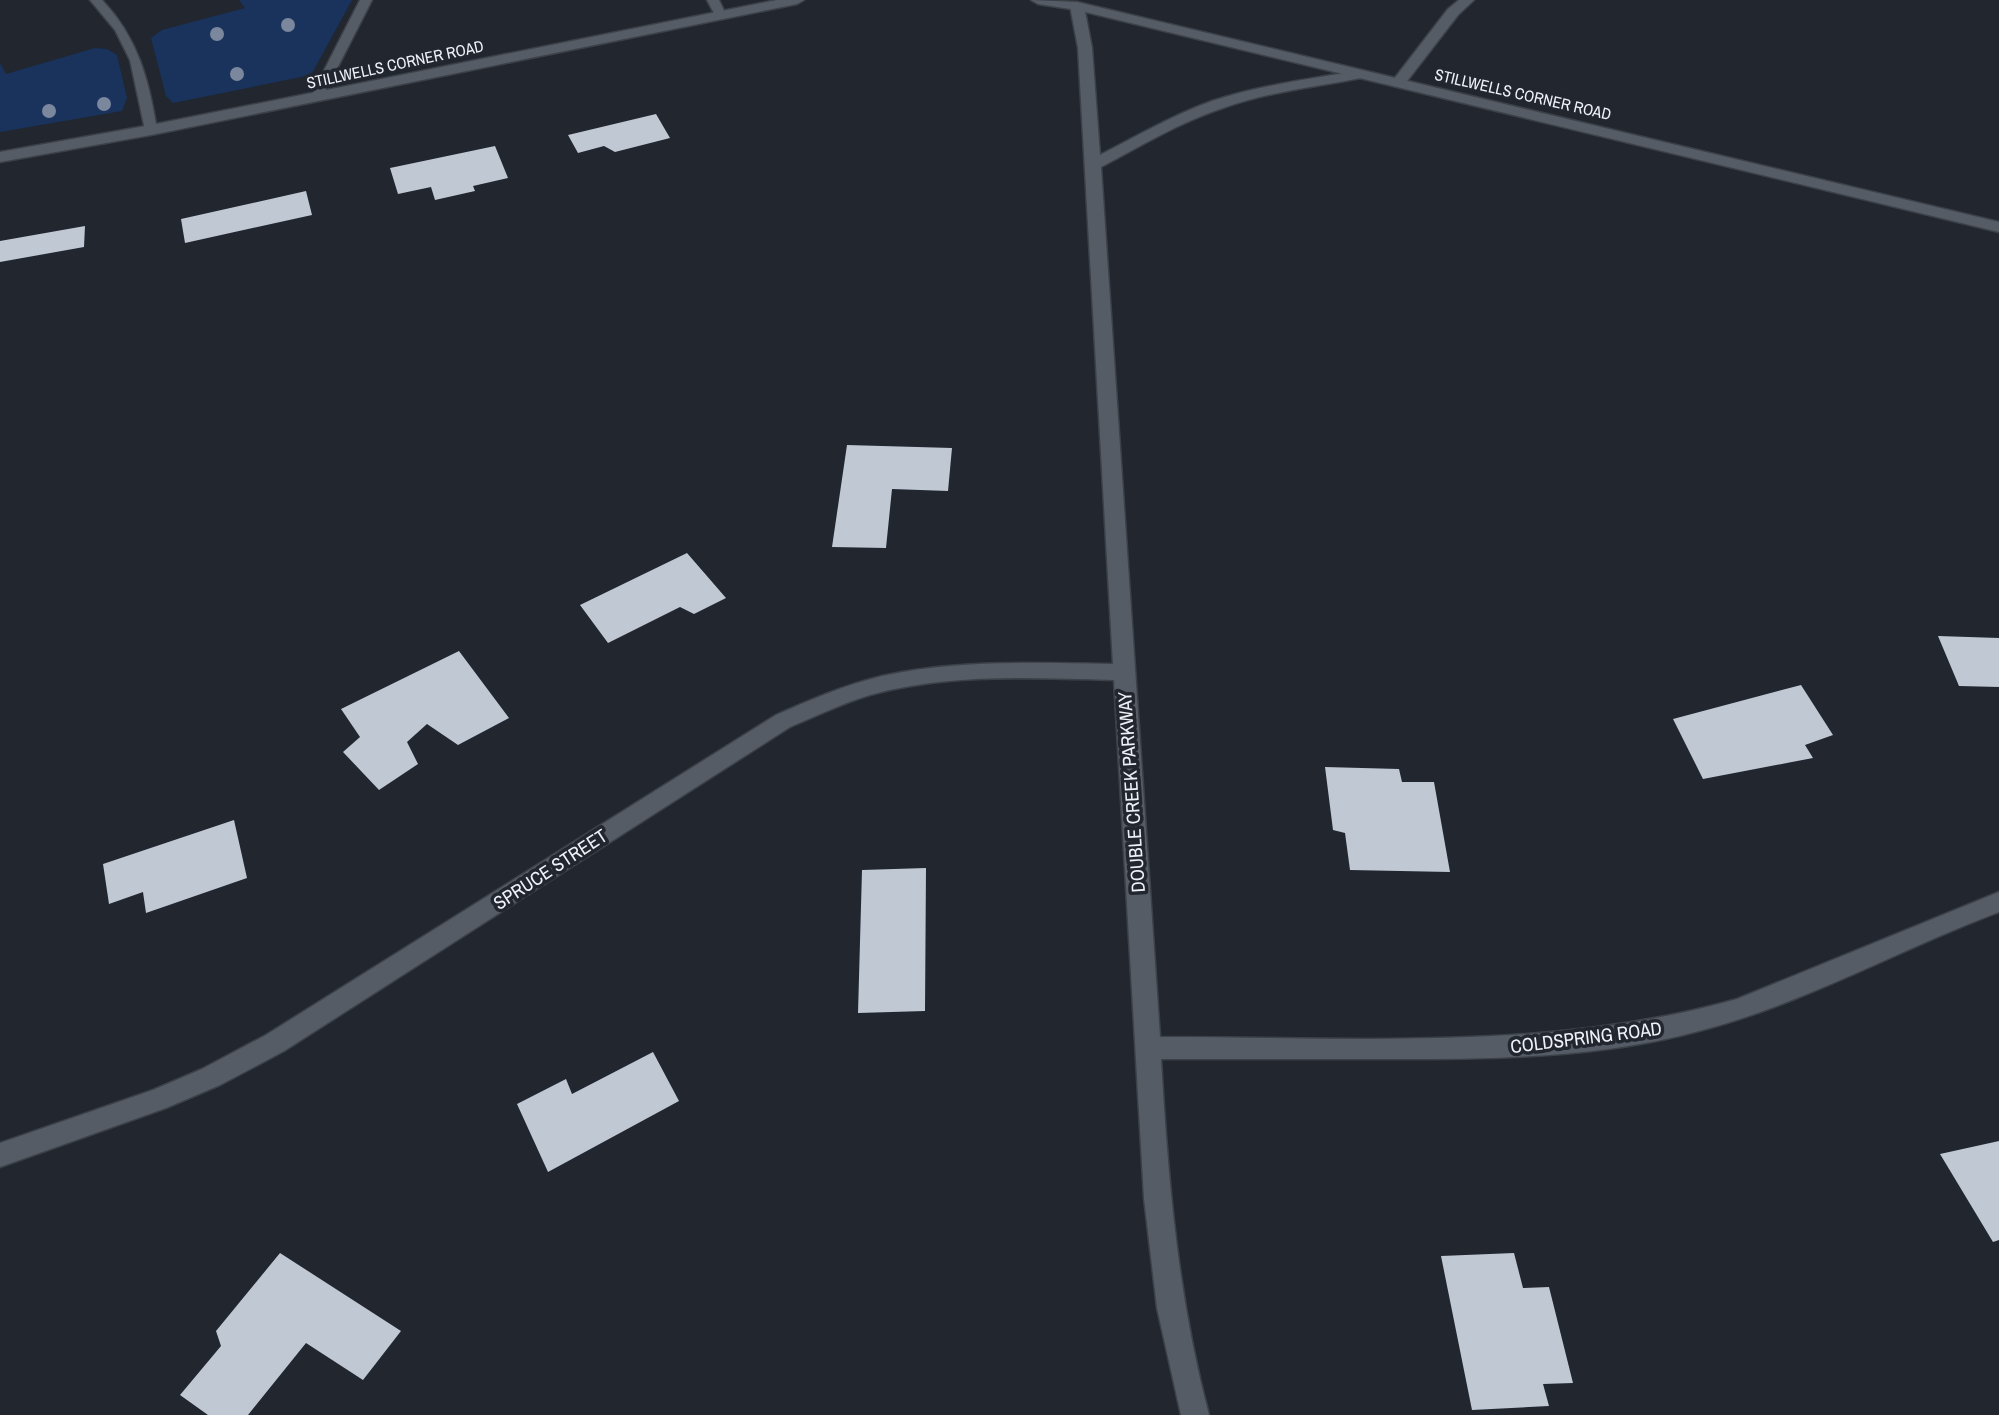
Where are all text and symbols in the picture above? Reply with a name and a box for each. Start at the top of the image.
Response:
street label: STILLWELLS CORNER ROAD [304,34,486,94]
street label: STILLWELLS CORNER ROAD [1433,63,1613,125]
street label: DOUBLE CREEK PARKWAY [1111,690,1151,893]
street label: SPRUCE STREET [488,822,612,916]
street label: COLDSPRING ROAD [1509,1015,1663,1059]

